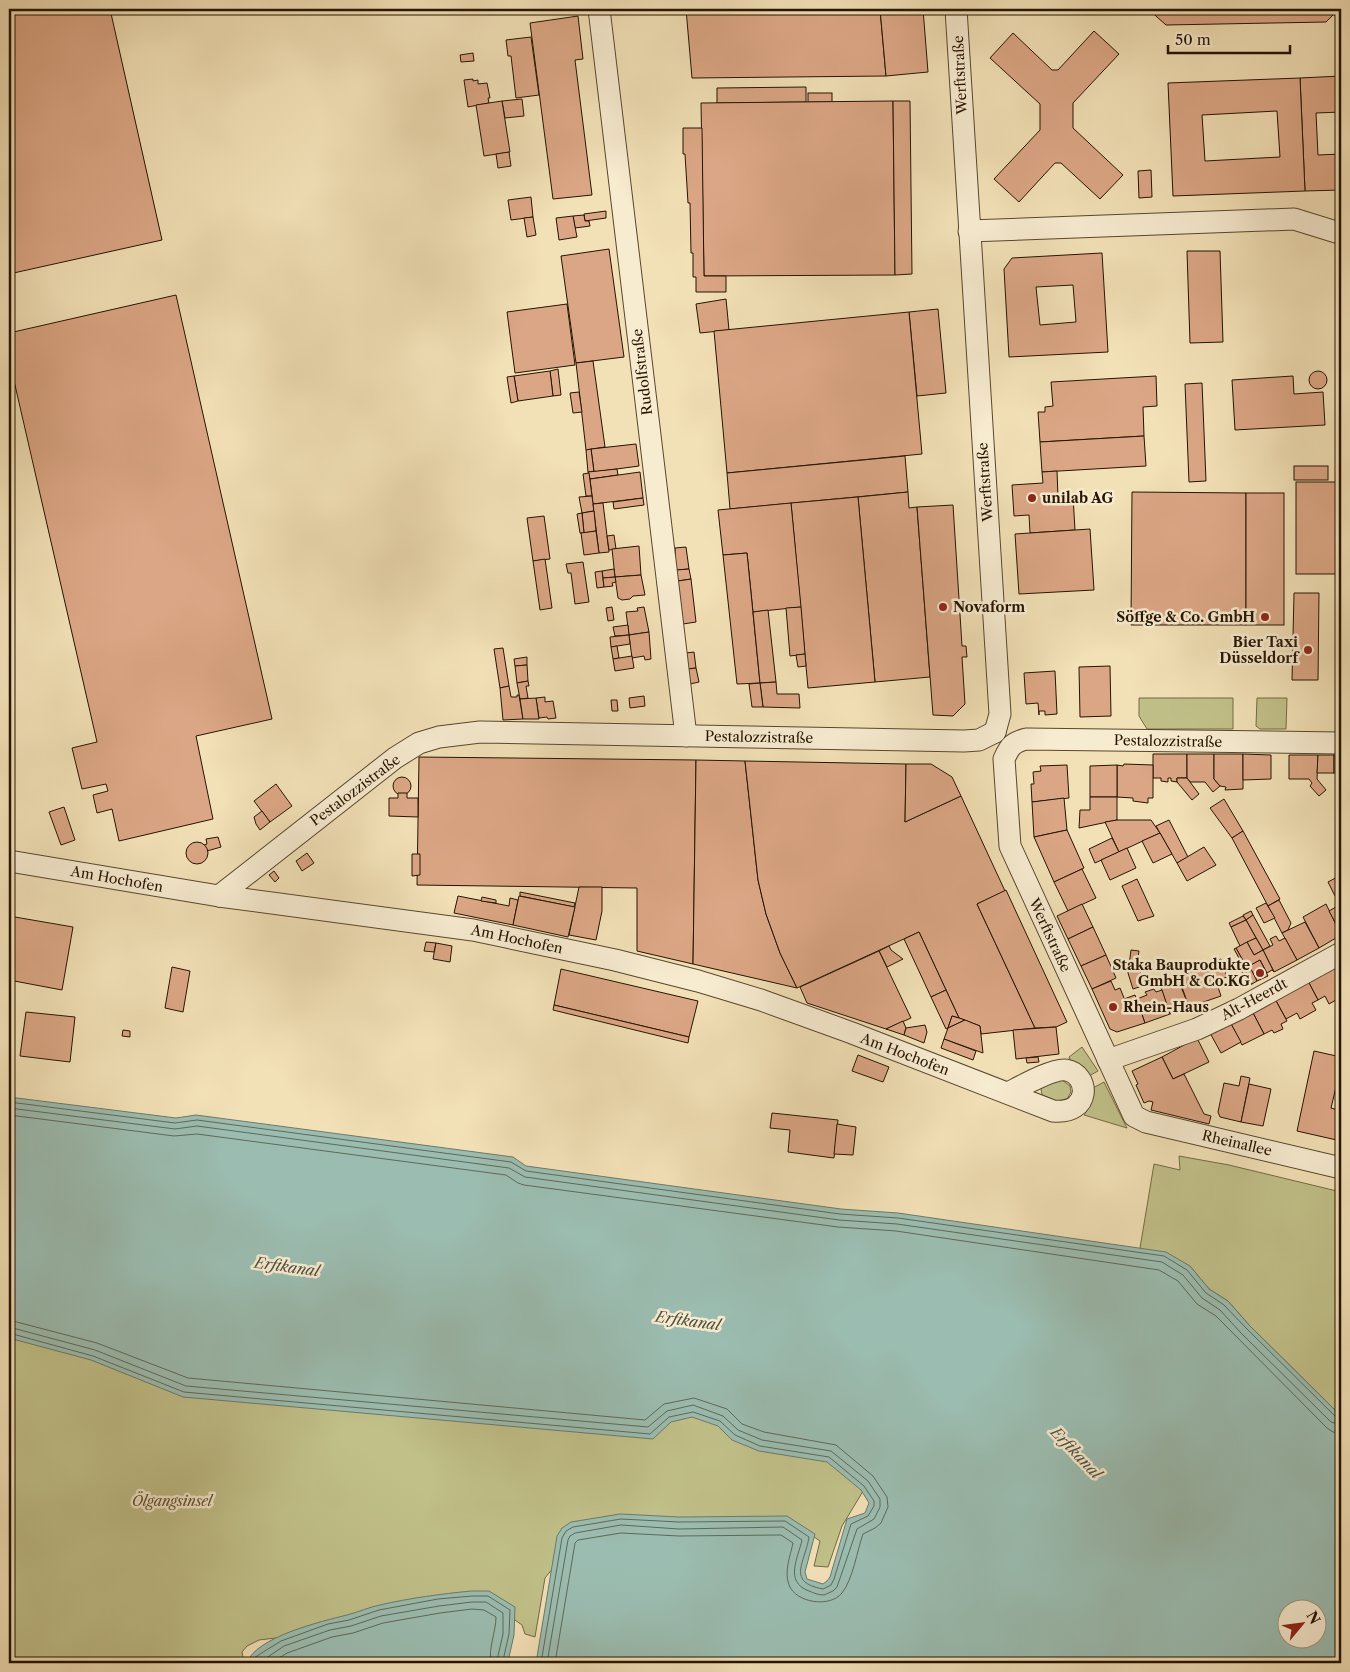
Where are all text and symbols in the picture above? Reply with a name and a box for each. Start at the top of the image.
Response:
scale bar [1168,22,1290,54]
text: 50 m [1175,30,1211,49]
street label: Werftstraße [949,35,971,116]
street label: Rudolfstraße [628,328,656,416]
street label: Werftstraße [973,442,997,523]
place label: unilab AG [1042,489,1113,507]
marker: unilab AG [1026,492,1038,504]
place label: Novaform [953,598,1025,616]
marker: Novaform [937,601,949,613]
place label: Söffge & Co. GmbH [1116,608,1255,626]
marker: Söffge & Co. GmbH [1259,611,1271,623]
place label: Bier Taxi Düsseldorf [1219,633,1300,667]
marker: Bier Taxi Düsseldorf [1302,644,1314,656]
street label: Pestalozzistraße [705,727,813,747]
street label: Pestalozzistraße [1114,731,1222,751]
street label: Pestalozzistraße [306,750,404,830]
street label: Am Hochofen [68,862,165,896]
street label: Werftstraße [1025,894,1075,975]
street label: Am Hochofen [468,920,565,958]
place label: Staka Bauprodukte GmbH & Co.KG [1112,956,1250,990]
marker: Staka Bauprodukte GmbH & Co.KG [1254,967,1266,979]
street label: Alt-Heerdt [1217,974,1290,1024]
place label: Rhein-Haus [1123,998,1209,1016]
marker: Rhein-Haus [1107,1001,1119,1013]
street label: Am Hochofen [857,1028,952,1079]
street label: Rheinallee [1200,1126,1274,1160]
water label: Erftkanal [252,1252,323,1281]
water label: Erftkanal [653,1306,724,1335]
water label: Erftkanal [1046,1422,1107,1484]
park label: Ölgangsinsel [132,1491,214,1510]
north arrow [1278,1600,1328,1650]
text: N [1303,1608,1324,1627]

